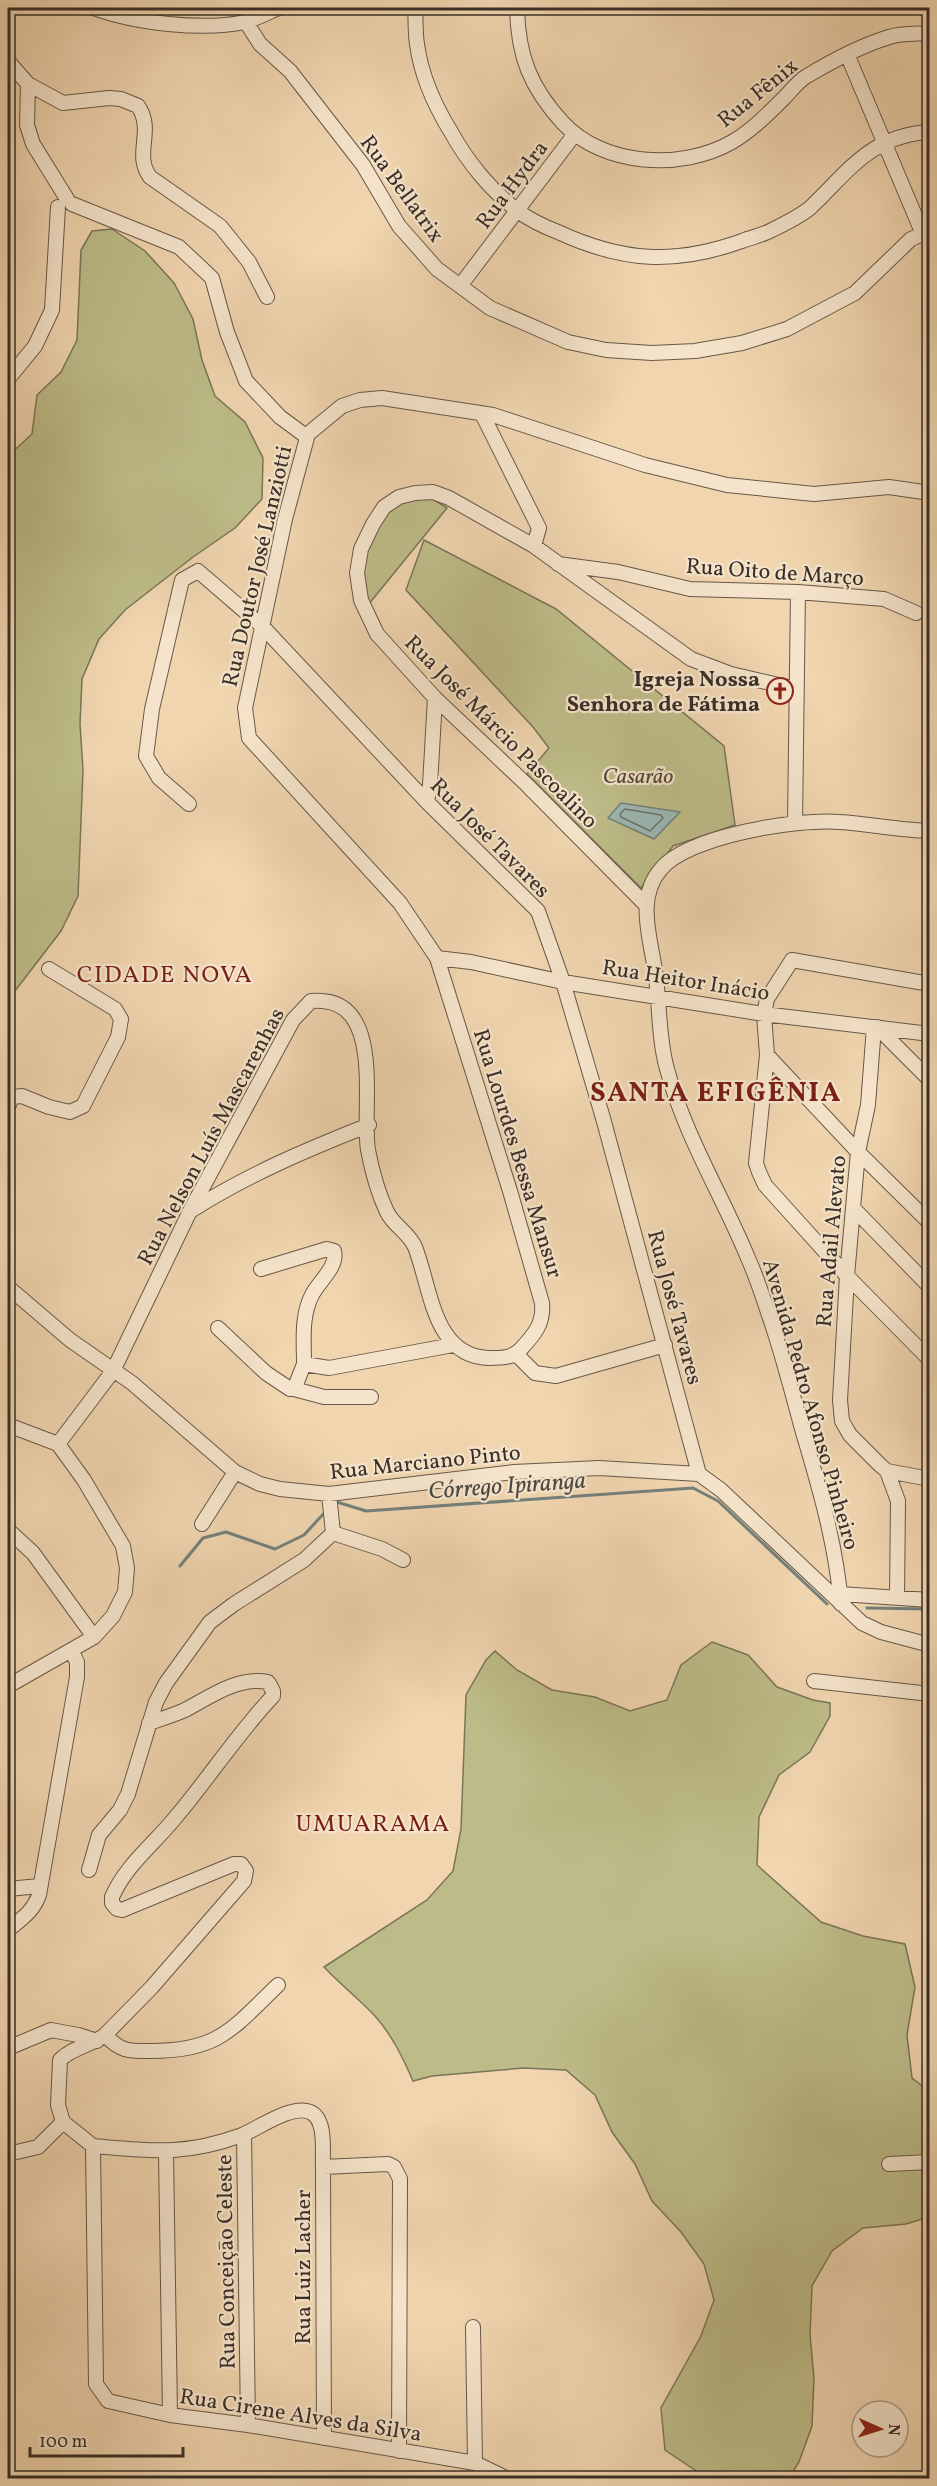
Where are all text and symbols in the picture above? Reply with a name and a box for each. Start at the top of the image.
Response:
street label: Rua Fênix [712,52,806,136]
street label: Rua Bellatrix [351,129,450,249]
street label: Rua Hydra [469,135,557,236]
street label: Rua Doutor José Lanziotti [216,443,301,690]
street label: Rua Oito de Março [685,552,865,595]
street label: Rua José Márcio Pascoalino [396,629,604,837]
place label: Igreja Nossa Senhora de Fátima [567,665,760,721]
church icon: Igreja Nossa Senhora de Fátima [765,676,795,706]
park label: Casarão [603,762,673,793]
street label: Rua José Tavares [422,772,556,906]
street label: Rua Heitor Inácio [600,953,772,1010]
district label: CIDADE NOVA [77,959,253,993]
street label: Rua Nelson Luís Mascarenhas [131,1003,293,1272]
street label: Rua Lourdes Bessa Mansur [464,1025,569,1282]
district label: SANTA EFIGÊNIA [590,1074,842,1113]
street label: Rua Adail Alevato [810,1154,855,1329]
street label: Rua José Tavares [638,1227,709,1388]
street label: Avenida Pedro Afonso Pinheiro [753,1256,866,1554]
street label: Rua Marciano Pinto [328,1438,522,1489]
water label: Córrego Ipiranga [427,1465,587,1509]
district label: UMUARAMA [295,1808,451,1842]
street label: Rua Conceiçāo Celeste [210,2154,245,2370]
street label: Rua Luiz Lacher [289,2190,320,2344]
street label: Rua Cirene Alves da Silva [177,2382,424,2451]
north arrow [850,2399,910,2459]
scale bar [30,2420,183,2458]
text: N [882,2423,904,2436]
text: 100 m [39,2430,88,2455]

